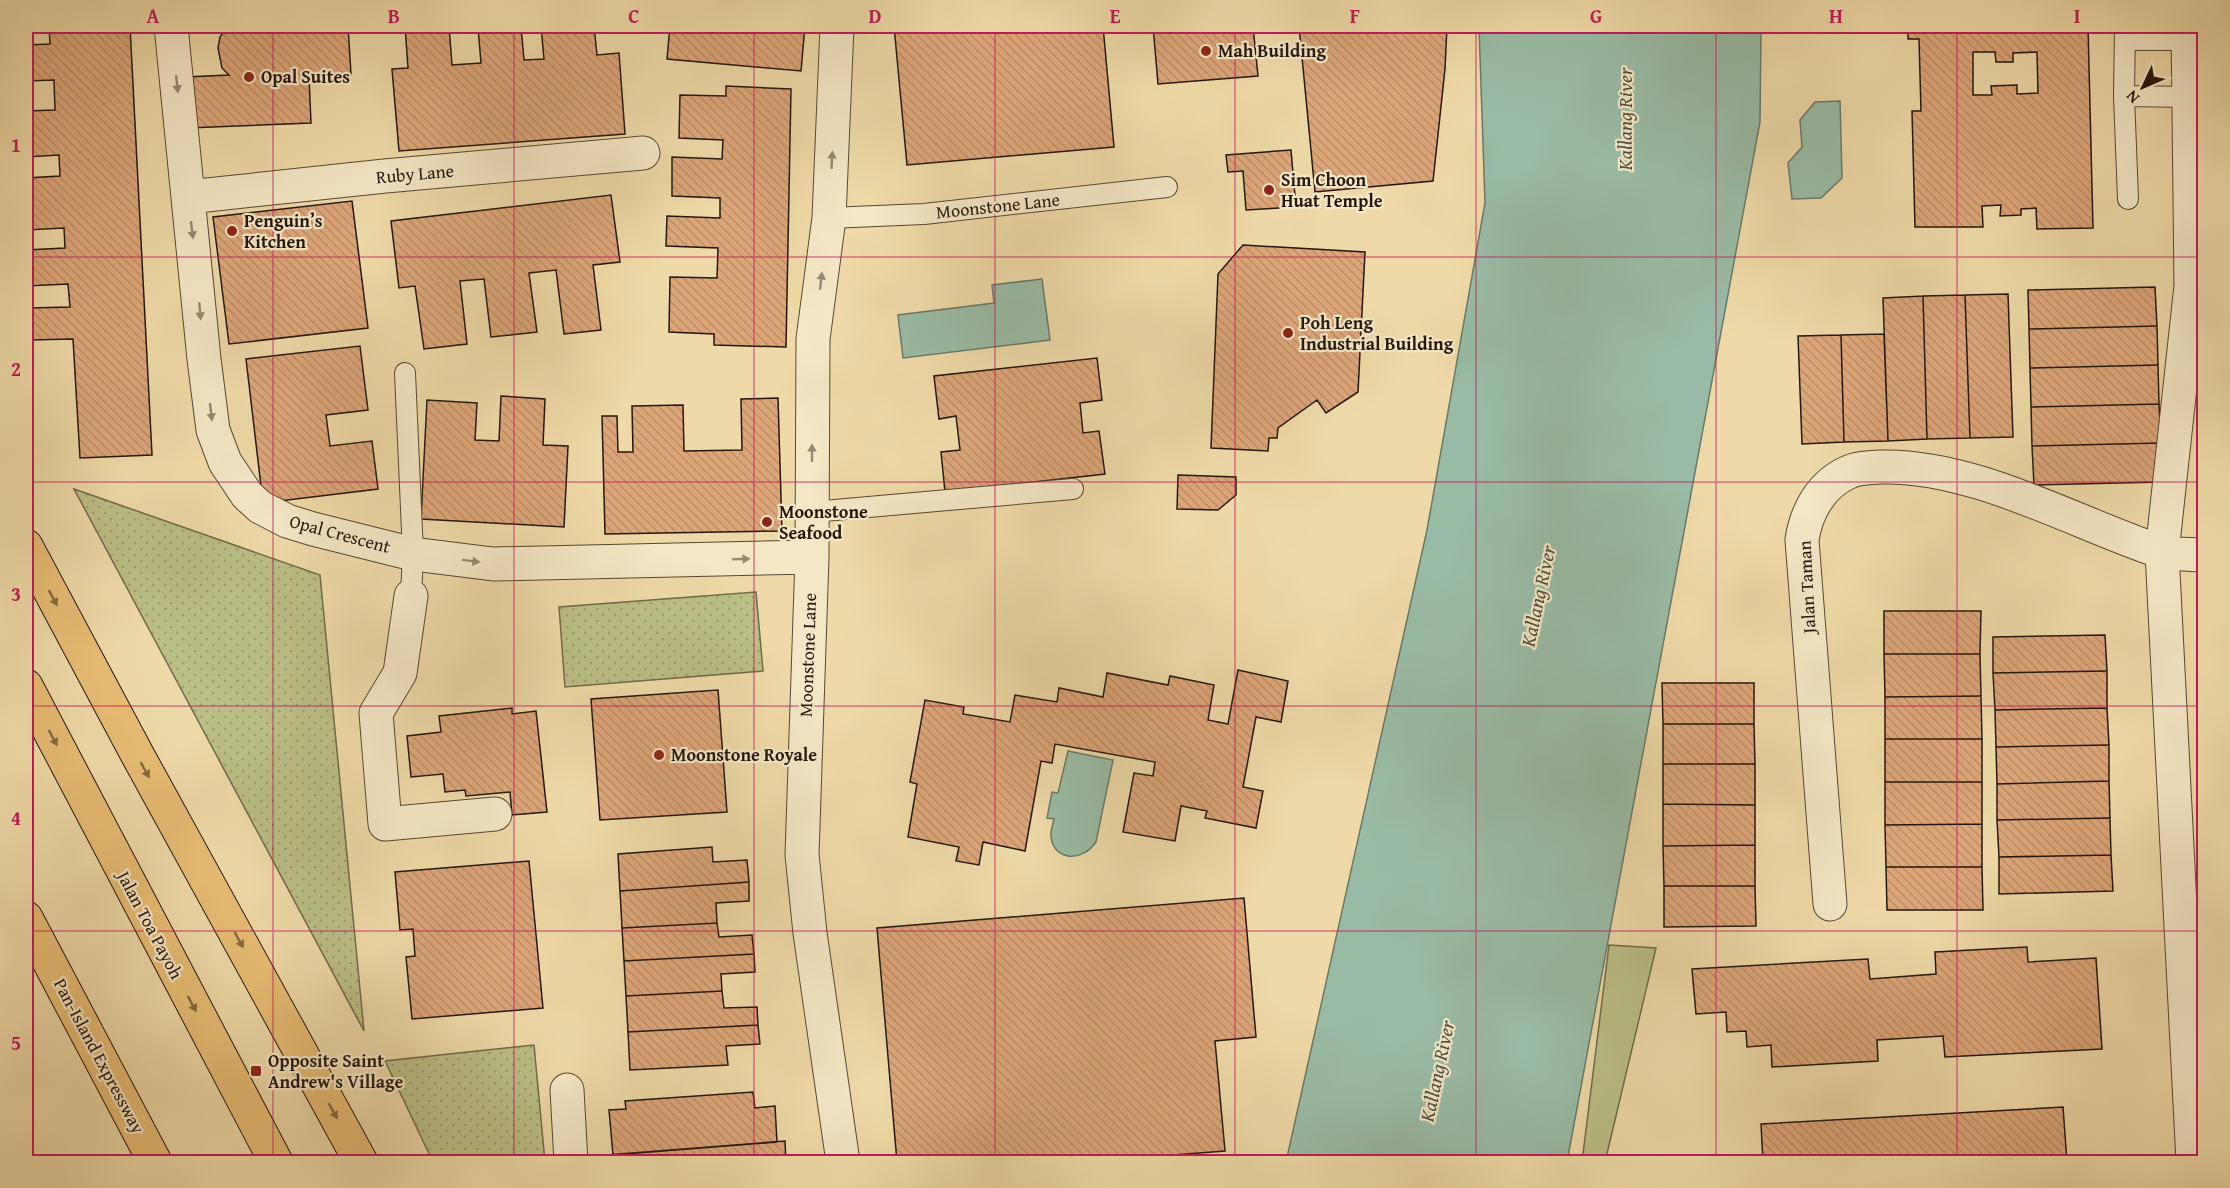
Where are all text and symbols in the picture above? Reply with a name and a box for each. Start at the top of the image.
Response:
text: A [147,1,160,30]
text: B [388,1,400,30]
text: C [628,1,640,30]
text: D [868,1,882,30]
text: E [1110,1,1121,30]
text: F [1350,1,1360,30]
text: G [1590,1,1602,30]
text: H [1829,1,1843,30]
text: I [2074,1,2080,30]
place label: Mah Building [1218,37,1326,64]
marker: Mah Building [1199,44,1213,58]
north arrow [2113,57,2173,117]
place label: Opal Suites [261,63,350,90]
water label: Kallang River [1610,67,1639,171]
marker: Opal Suites [242,70,256,84]
one-way arrow [172,74,182,93]
text: N [2120,85,2145,110]
text: 1 [11,130,21,159]
one-way arrow [827,150,836,169]
street label: Ruby Lane [375,157,455,190]
place label: Sim Choon Huat Temple [1281,166,1383,214]
marker: Sim Choon Huat Temple [1262,183,1276,197]
street label: Moonstone Lane [935,186,1061,225]
place label: Penguin’s Kitchen [244,207,323,255]
one-way arrow [187,221,197,240]
marker: Penguin’s Kitchen [225,224,239,238]
one-way arrow [816,271,825,290]
one-way arrow [195,302,205,321]
place label: Poh Leng Industrial Building [1300,309,1454,357]
marker: Poh Leng Industrial Building [1281,326,1295,340]
text: 2 [11,354,21,383]
one-way arrow [206,402,215,421]
one-way arrow [807,444,817,463]
place label: Moonstone Seafood [779,498,868,546]
street label: Opal Crescent [287,507,394,560]
marker: Moonstone Seafood [760,515,774,529]
street label: Jalan Taman [1791,540,1823,636]
water label: Kallang River [1512,542,1562,650]
one-way arrow [732,554,751,564]
one-way arrow [462,557,481,566]
text: 3 [11,579,21,608]
one-way arrow [48,590,58,607]
street label: Moonstone Lane [792,592,823,718]
one-way arrow [47,729,57,747]
place label: Moonstone Royale [671,741,817,768]
marker: Moonstone Royale [652,748,666,762]
one-way arrow [140,761,150,778]
text: 4 [11,803,21,832]
street label: Jalan Toa Payoh [110,864,190,984]
one-way arrow [234,932,244,949]
street label: Pan-Island Expressway [47,973,152,1138]
one-way arrow [187,995,196,1012]
water label: Kallang River [1411,1017,1461,1125]
text: 5 [11,1028,21,1057]
place label: Opposite Saint Andrew's Village [268,1047,404,1095]
marker: Opposite Saint Andrew's Village [249,1064,263,1078]
one-way arrow [328,1103,338,1120]

